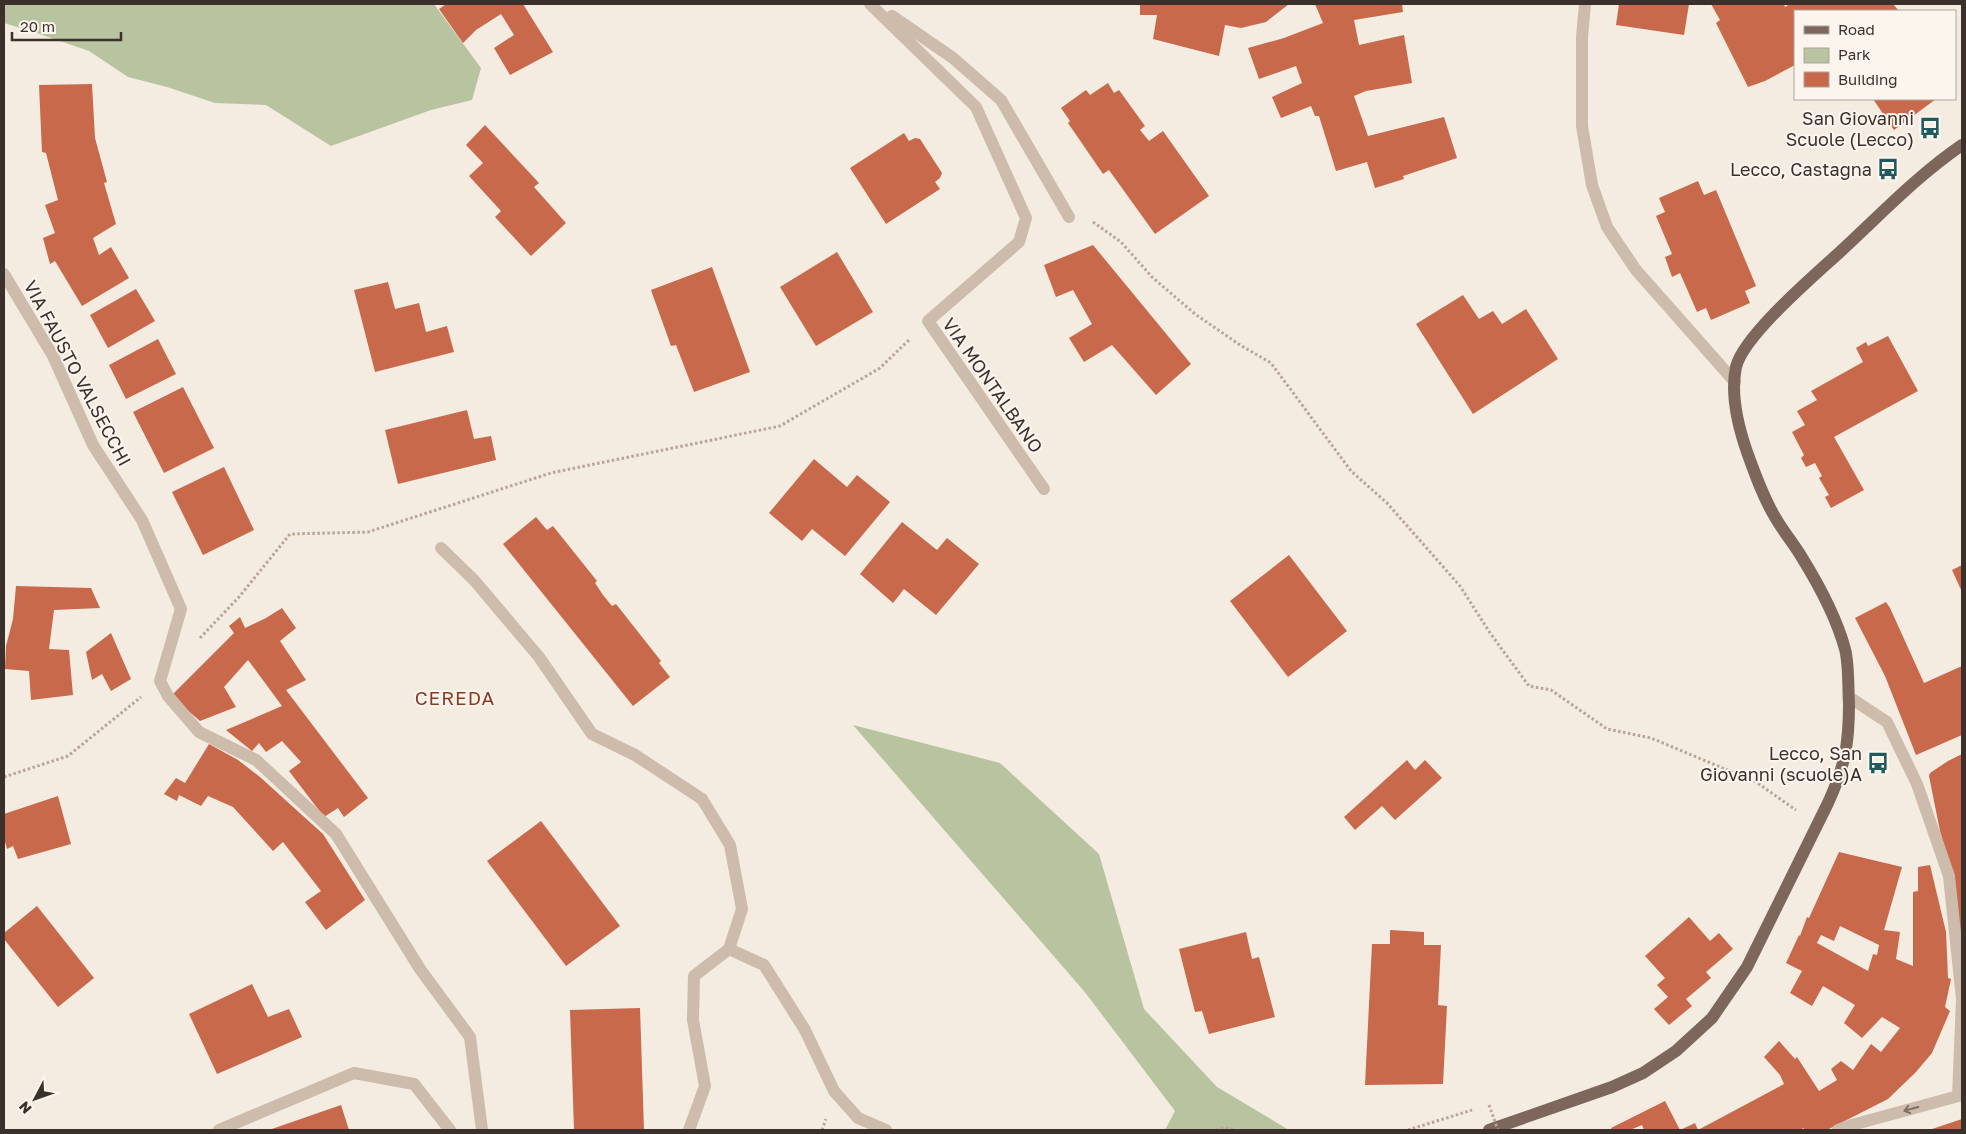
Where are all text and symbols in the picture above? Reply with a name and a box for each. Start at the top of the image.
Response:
scale bar [12,10,121,42]
legend [1794,10,1956,100]
text: 20 m [20,17,55,35]
text: Road [1838,20,1875,38]
text: Park [1838,45,1871,63]
text: Building [1838,70,1898,88]
place label: San Giovanni Scuole (Lecco) [1786,107,1914,150]
bus stop icon: San Giovanni Scuole (Lecco) [1917,115,1943,141]
bus stop icon: Lecco, Castagna [1875,156,1901,182]
place label: Lecco, Castagna [1730,158,1872,180]
street label: VIA FAUSTO VALSECCHI [20,276,136,470]
street label: VIA MONTALBANO [938,313,1048,457]
district label: CEREDA [415,686,495,709]
place label: Lecco, San Giovanni (scuole)A [1700,742,1862,785]
bus stop icon: Lecco, San Giovanni (scuole)A [1865,750,1891,776]
north arrow [10,1074,60,1124]
text: N [15,1098,35,1117]
one-way arrow [1903,1104,1919,1114]

